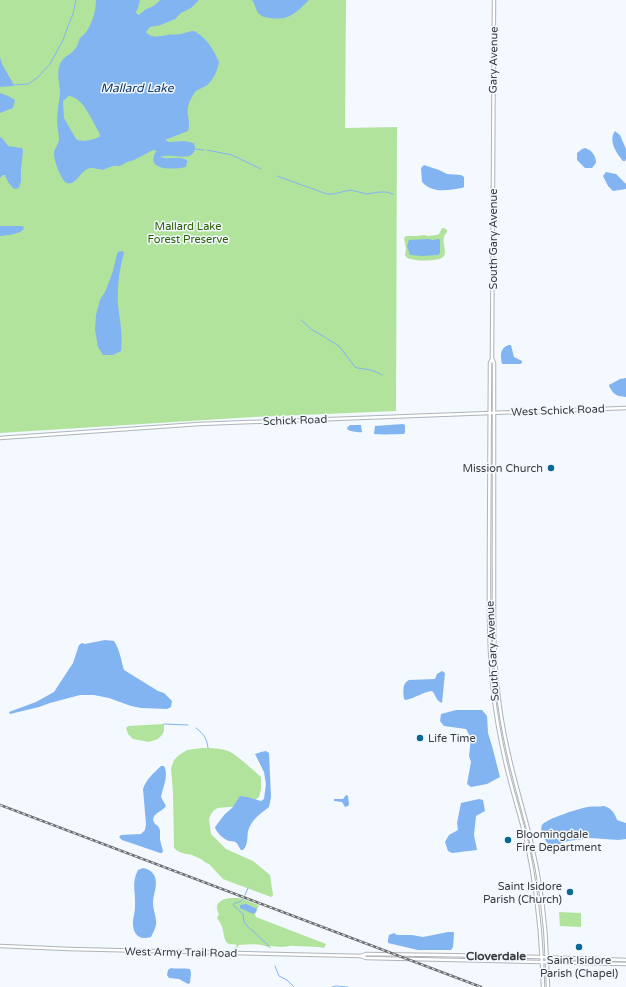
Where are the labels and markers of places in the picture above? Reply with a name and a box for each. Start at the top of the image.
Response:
place label: Mission Church [463,462,543,475]
marker: Mission Church [546,463,556,473]
place label: Life Time [428,732,476,745]
marker: Life Time [415,733,425,743]
place label: Bloomingdale Fire Department [516,828,601,854]
marker: Bloomingdale Fire Department [503,835,513,845]
place label: Saint Isidore Parish (Church) [483,880,562,906]
marker: Saint Isidore Parish (Church) [565,887,575,897]
marker: Saint Isidore Parish (Chapel) [574,942,584,952]
place label: Saint Isidore Parish (Chapel) [540,954,618,980]

